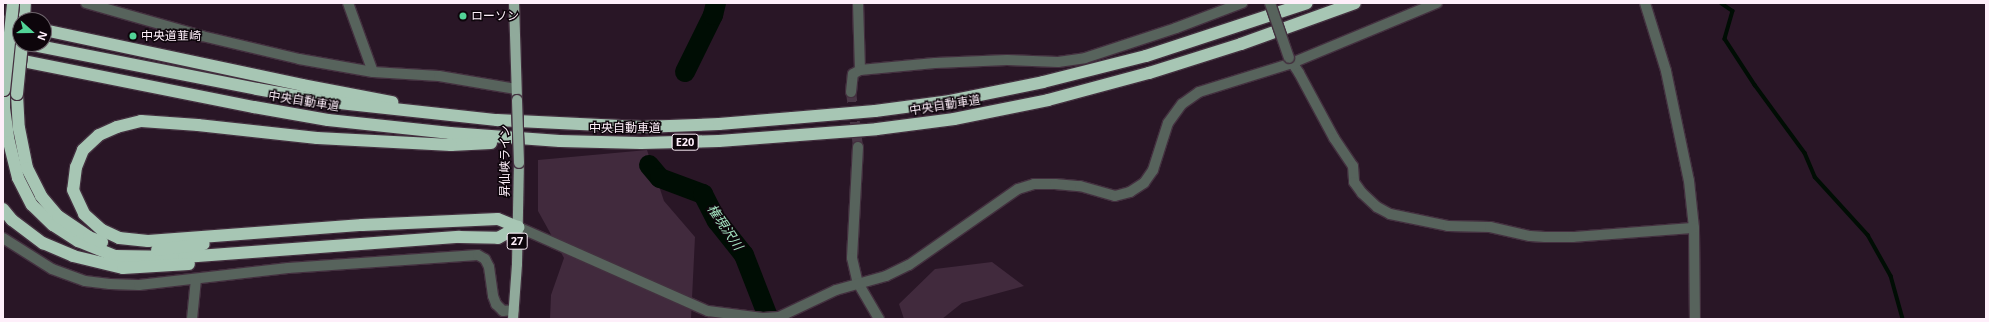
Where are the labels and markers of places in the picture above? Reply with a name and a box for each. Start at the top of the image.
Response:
place label: ローソン [471,9,519,23]
marker: ローソン [458,11,468,21]
place label: 中央道韮崎 [141,29,201,43]
marker: 中央道韮崎 [128,31,138,41]

